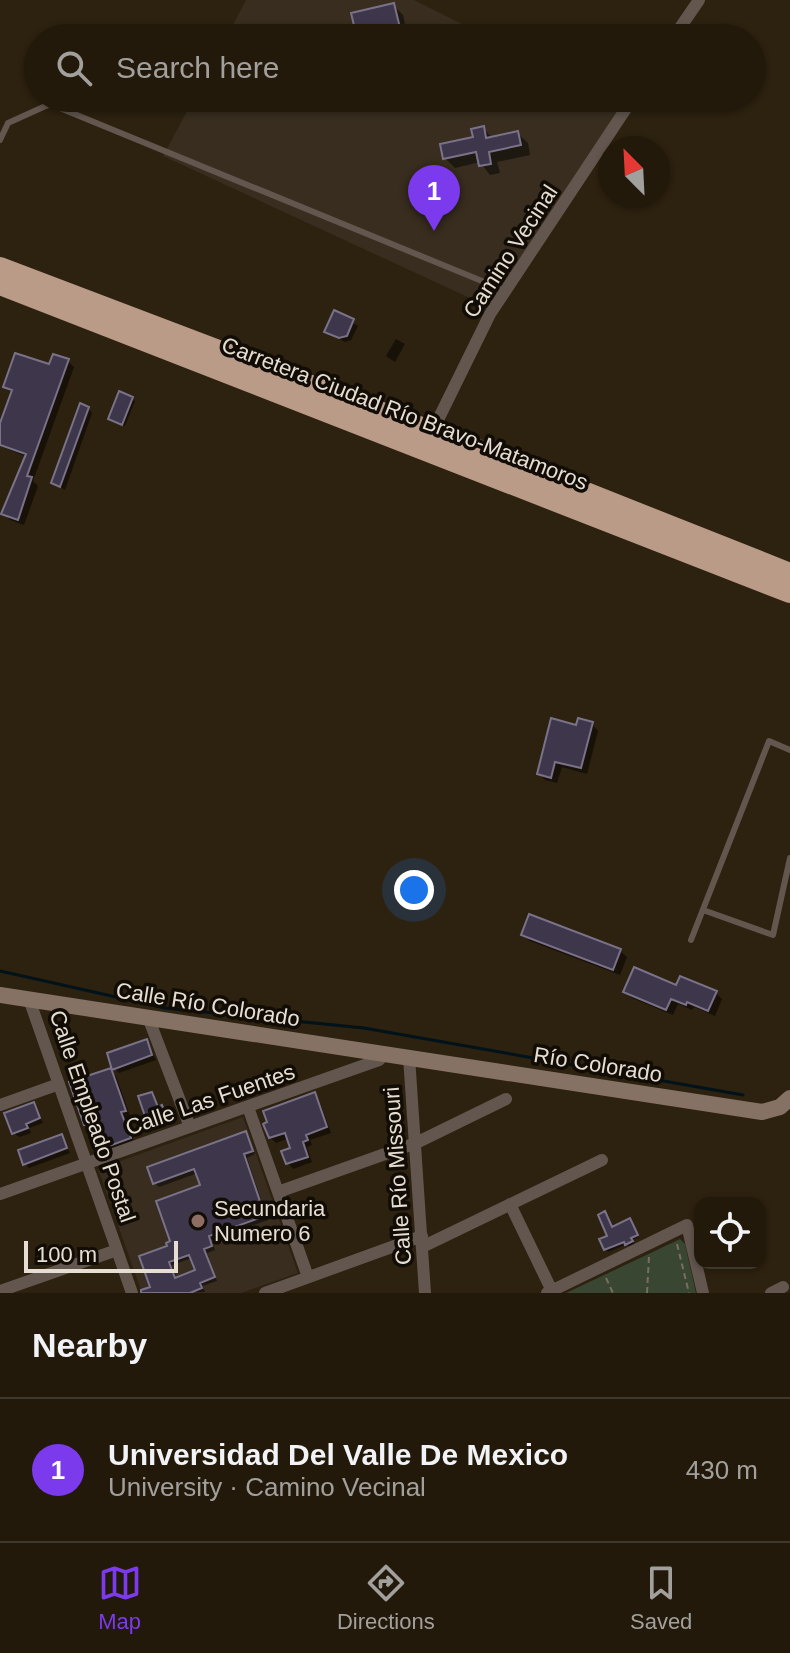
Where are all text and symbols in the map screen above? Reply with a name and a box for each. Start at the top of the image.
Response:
search box [24,24,766,112]
icon: search [52,46,96,90]
text: Search here [116,51,279,84]
north arrow [598,136,670,208]
pin: 1 [408,165,460,231]
street label: Camino Vecinal [458,180,563,322]
street label: Carretera Ciudad Río Bravo-Matamoros [218,332,591,495]
your location [394,870,434,910]
street label: Calle Río Colorado [114,978,302,1031]
street label: Calle Empleado Postal [44,1007,141,1225]
street label: Río Colorado [532,1042,664,1087]
street label: Calle Las Fuentes [122,1059,298,1140]
street label: Calle Río Missouri [379,1086,416,1266]
place label: Secundaria Numero 6 [214,1196,326,1246]
map controls [694,1197,766,1269]
button: locate [694,1197,766,1269]
marker: Secundaria Numero 6 [189,1212,207,1230]
scale bar [24,1237,178,1273]
text: 100 m [36,1242,97,1267]
text: Nearby [32,1326,147,1364]
text: Universidad Del Valle De Mexico [108,1438,568,1471]
text: 1 [51,1455,65,1485]
text: 430 m [686,1455,758,1485]
text: University · Camino Vecinal [108,1472,426,1502]
tab: Map [98,1561,142,1635]
tab: Directions [337,1561,435,1635]
tab: Saved [630,1561,692,1635]

